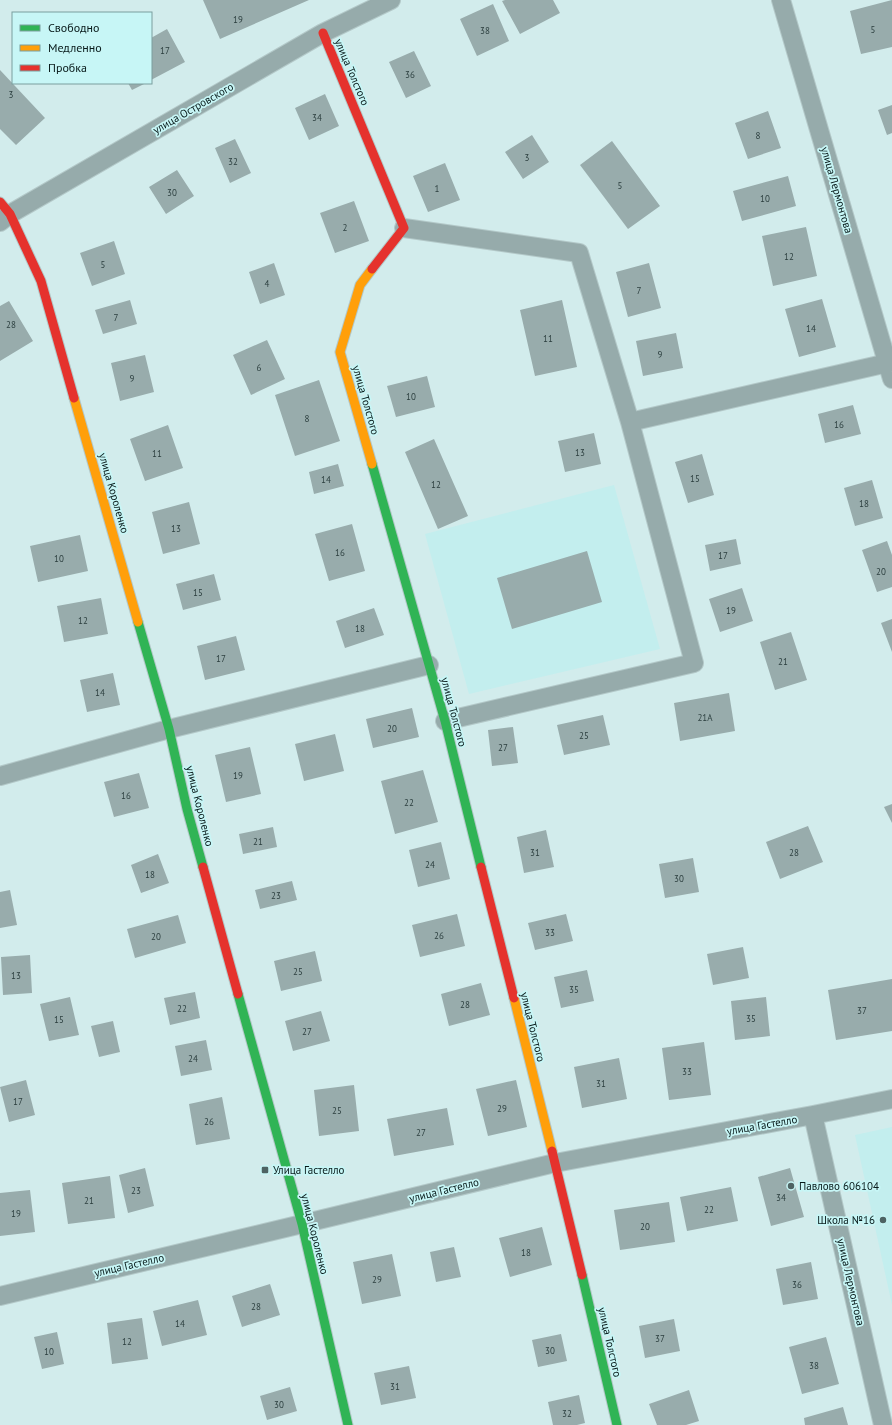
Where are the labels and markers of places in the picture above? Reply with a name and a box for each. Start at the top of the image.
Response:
place label: Улица Гастелло [273,1163,345,1177]
marker: Улица Гастелло [260,1165,270,1175]
place label: Павлово 606104 [799,1179,879,1193]
marker: Павлово 606104 [786,1181,796,1191]
place label: Школа №16 [817,1213,875,1227]
marker: Школа №16 [878,1215,888,1225]

